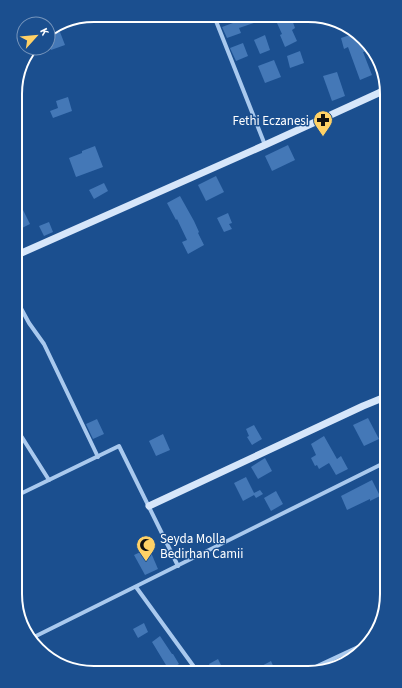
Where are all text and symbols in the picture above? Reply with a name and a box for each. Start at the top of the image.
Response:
north arrow [16,16,56,56]
text: K [36,25,53,38]
pharmacy icon: Fethi Eczanesi [312,109,334,137]
place label: Fethi Eczanesi [233,112,309,130]
place label: Seyda Molla Bedirhan Camii [160,530,244,563]
mosque icon: Seyda Molla Bedirhan Camii [135,534,157,562]

